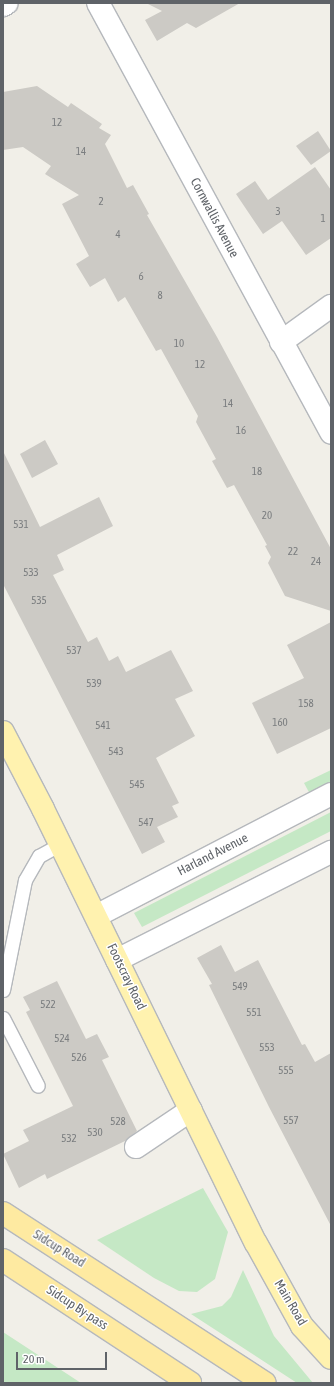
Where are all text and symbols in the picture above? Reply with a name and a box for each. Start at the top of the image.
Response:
house number: 12 [52,115,62,129]
house number: 14 [76,144,86,158]
street label: Cornwallis Avenue [186,175,242,261]
house number: 2 [98,194,104,208]
house number: 3 [275,204,281,218]
house number: 1 [320,211,326,225]
house number: 4 [115,227,121,241]
house number: 6 [138,269,144,283]
house number: 8 [157,288,163,302]
house number: 10 [174,336,184,350]
house number: 12 [195,357,205,371]
house number: 14 [223,396,233,410]
house number: 16 [236,423,246,437]
house number: 18 [252,464,262,478]
house number: 20 [262,508,272,522]
house number: 531 [13,517,29,531]
house number: 22 [288,544,298,558]
house number: 24 [311,554,321,568]
house number: 533 [23,565,39,579]
house number: 535 [31,593,47,607]
house number: 537 [66,643,82,657]
house number: 539 [86,676,102,690]
house number: 158 [298,696,314,710]
house number: 160 [272,715,288,729]
house number: 541 [95,718,111,732]
house number: 543 [108,744,124,758]
house number: 545 [129,777,145,791]
house number: 547 [138,815,154,829]
street label: Harland Avenue [175,831,251,879]
street label: Footscray Road [103,941,149,1013]
house number: 549 [232,979,248,993]
house number: 522 [40,997,56,1011]
house number: 551 [246,1005,262,1019]
house number: 524 [54,1031,70,1045]
house number: 553 [259,1040,275,1054]
house number: 526 [71,1050,87,1064]
house number: 555 [278,1063,294,1077]
house number: 557 [283,1113,299,1127]
house number: 528 [110,1114,126,1128]
house number: 530 [87,1125,103,1139]
house number: 532 [61,1131,77,1145]
street label: Sidcup Road [30,1227,88,1271]
street label: Main Road [270,1277,310,1329]
street label: Sidcup By-pass [43,1282,111,1334]
scale bar [18,1344,109,1370]
text: 20 m [23,1352,45,1366]

